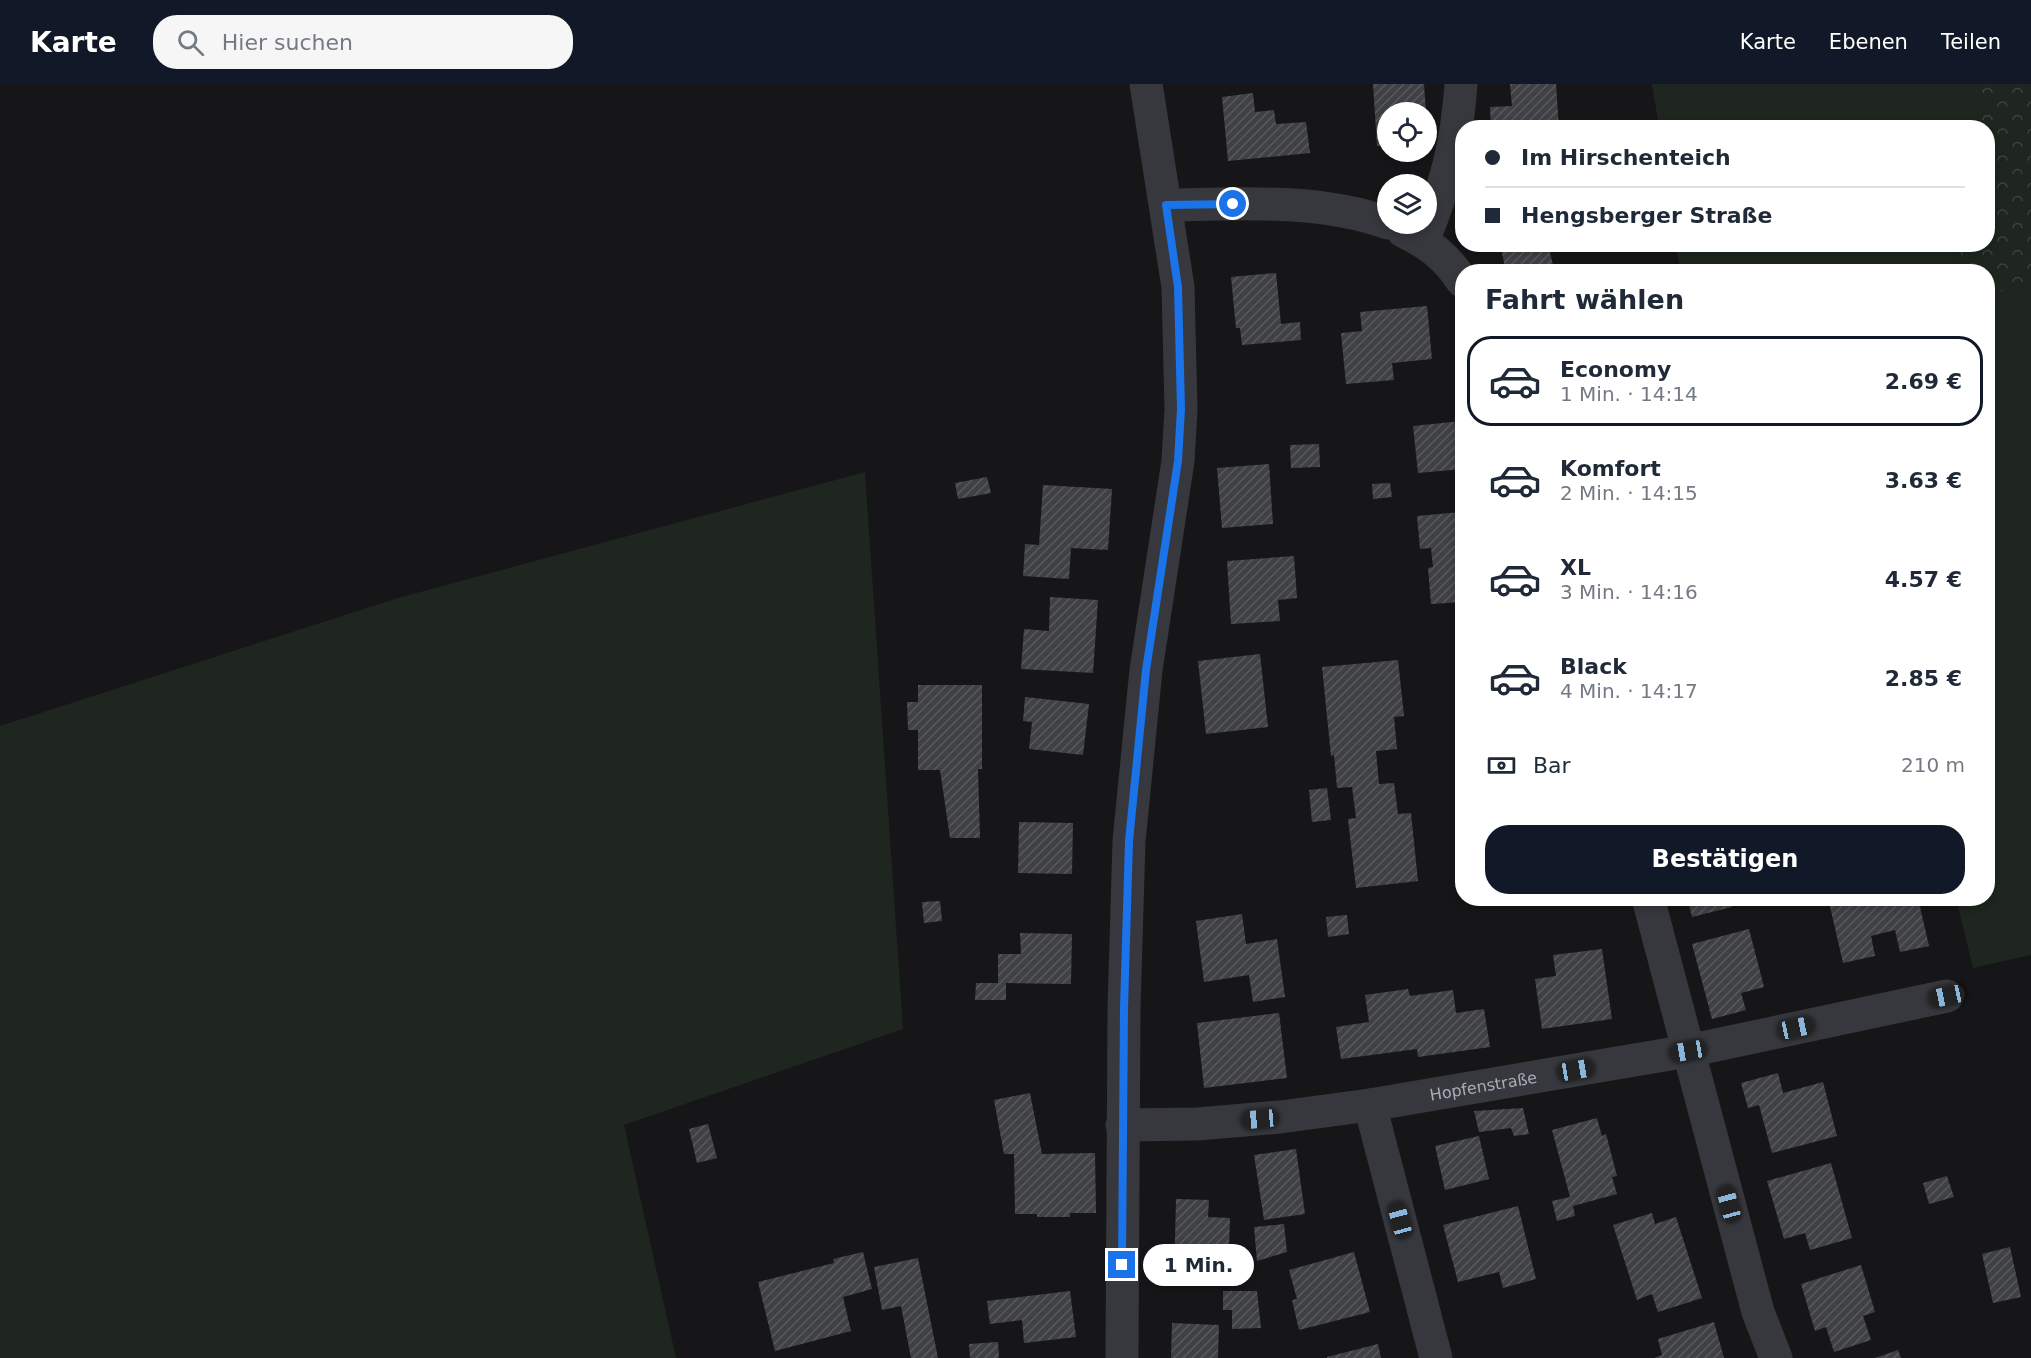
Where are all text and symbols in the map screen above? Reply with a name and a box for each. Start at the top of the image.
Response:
search box [153,15,573,69]
text: Karte [30,26,117,59]
icon: search [174,26,207,59]
text: Hier suchen [222,30,353,55]
text: Karte [1740,30,1796,54]
text: Ebenen [1829,30,1908,54]
text: Teilen [1941,30,2001,54]
map controls [1377,102,1437,234]
button: locate [1377,102,1437,162]
text: Im Hirschenteich [1521,145,1731,170]
button: layers [1377,174,1437,234]
route start [1219,190,1246,217]
text: Hengsberger Straße [1521,203,1772,228]
text: Fahrt wählen [1485,284,1684,315]
icon: car [1488,354,1542,408]
text: Economy [1560,357,1671,382]
text: 2.69 € [1885,369,1962,394]
text: 1 Min. · 14:14 [1560,382,1698,406]
icon: car [1488,453,1542,507]
text: Komfort [1560,456,1661,481]
text: 3.63 € [1885,468,1962,493]
text: 2 Min. · 14:15 [1560,481,1698,505]
icon: car [1488,552,1542,606]
text: XL [1560,555,1591,580]
text: 4.57 € [1885,567,1962,592]
text: 3 Min. · 14:16 [1560,580,1698,604]
icon: car [1488,651,1542,705]
text: Black [1560,654,1627,679]
text: 2.85 € [1885,666,1962,691]
text: 4 Min. · 14:17 [1560,679,1698,703]
icon: cash [1485,749,1518,782]
text: Bar [1533,753,1571,778]
text: 210 m [1901,753,1965,777]
button: Bestätigen [1485,825,1965,894]
car [1928,983,1966,1009]
car [1777,1015,1815,1041]
car [1669,1039,1707,1063]
car [1557,1058,1595,1082]
street label: Hopfenstraße [1428,1067,1538,1104]
car [1241,1108,1279,1130]
car [1716,1184,1742,1224]
car [1387,1200,1413,1240]
callout: 1 Min. [1143,1244,1254,1286]
route end [1108,1251,1135,1278]
text: 1 Min. [1164,1253,1233,1277]

